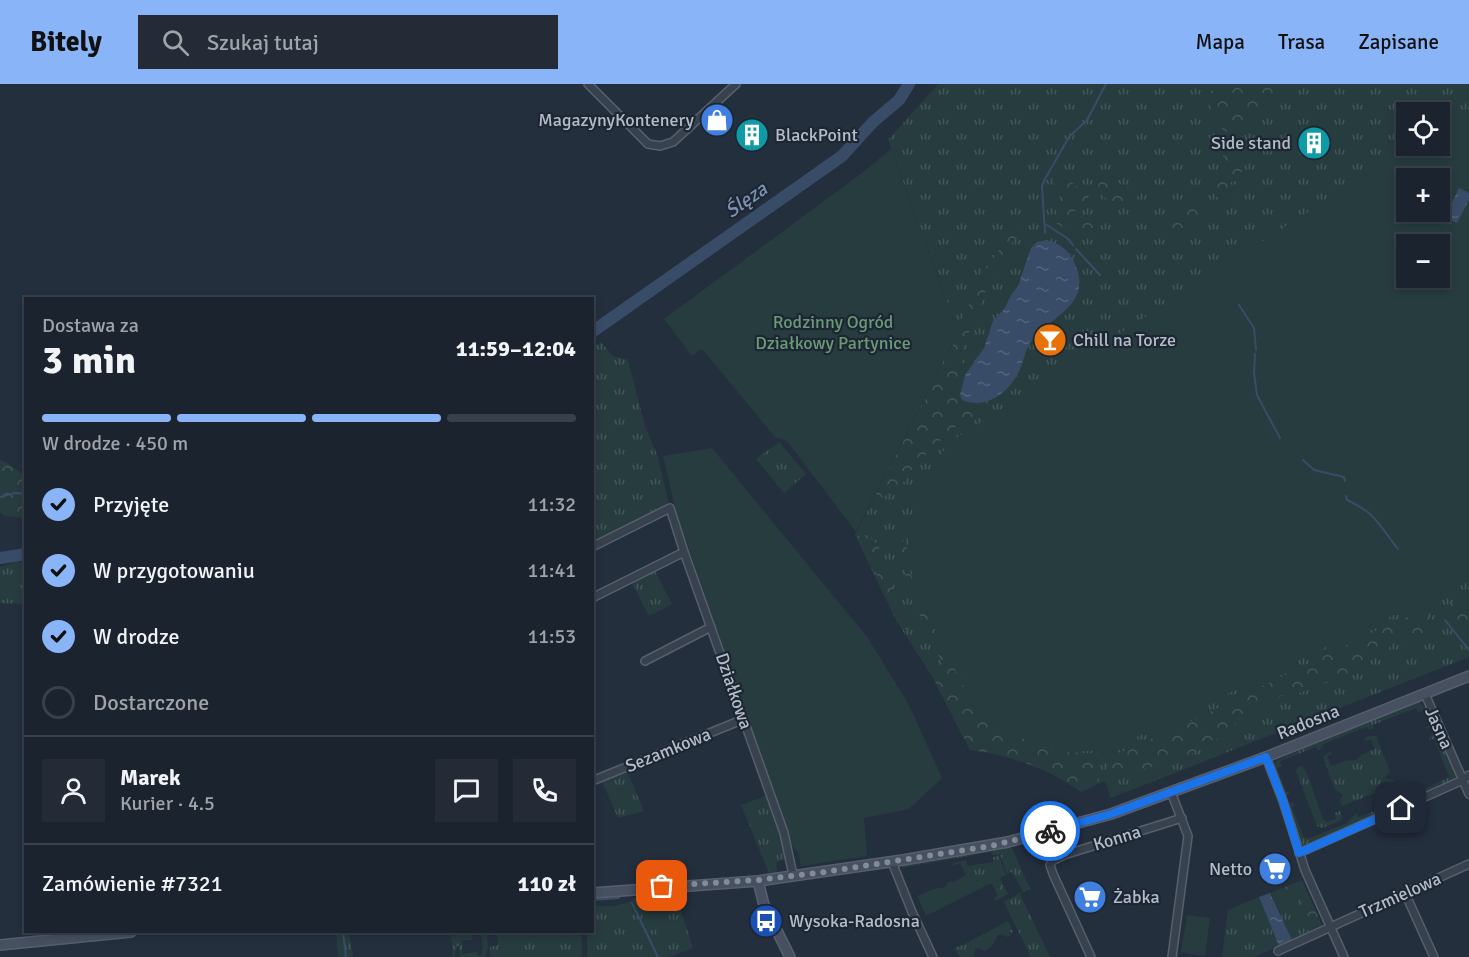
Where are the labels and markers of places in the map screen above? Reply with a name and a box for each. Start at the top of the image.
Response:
shop icon: MagazynyKontenery [699,102,735,138]
place label: MagazynyKontenery [538,109,695,131]
building icon: BlackPoint [734,117,770,153]
place label: BlackPoint [775,124,858,146]
building icon: Side stand [1296,125,1332,161]
place label: Side stand [1211,132,1291,154]
bar icon: Chill na Torze [1032,322,1068,358]
place label: Chill na Torze [1073,329,1176,351]
pin [1375,782,1426,833]
supermarket icon: Netto [1257,851,1293,887]
place label: Netto [1209,858,1252,880]
pin [636,860,687,911]
supermarket icon: Żabka [1072,879,1108,915]
place label: Żabka [1113,886,1160,908]
bus stop icon: Wysoka-Radosna [748,903,784,939]
place label: Wysoka-Radosna [789,910,920,932]

